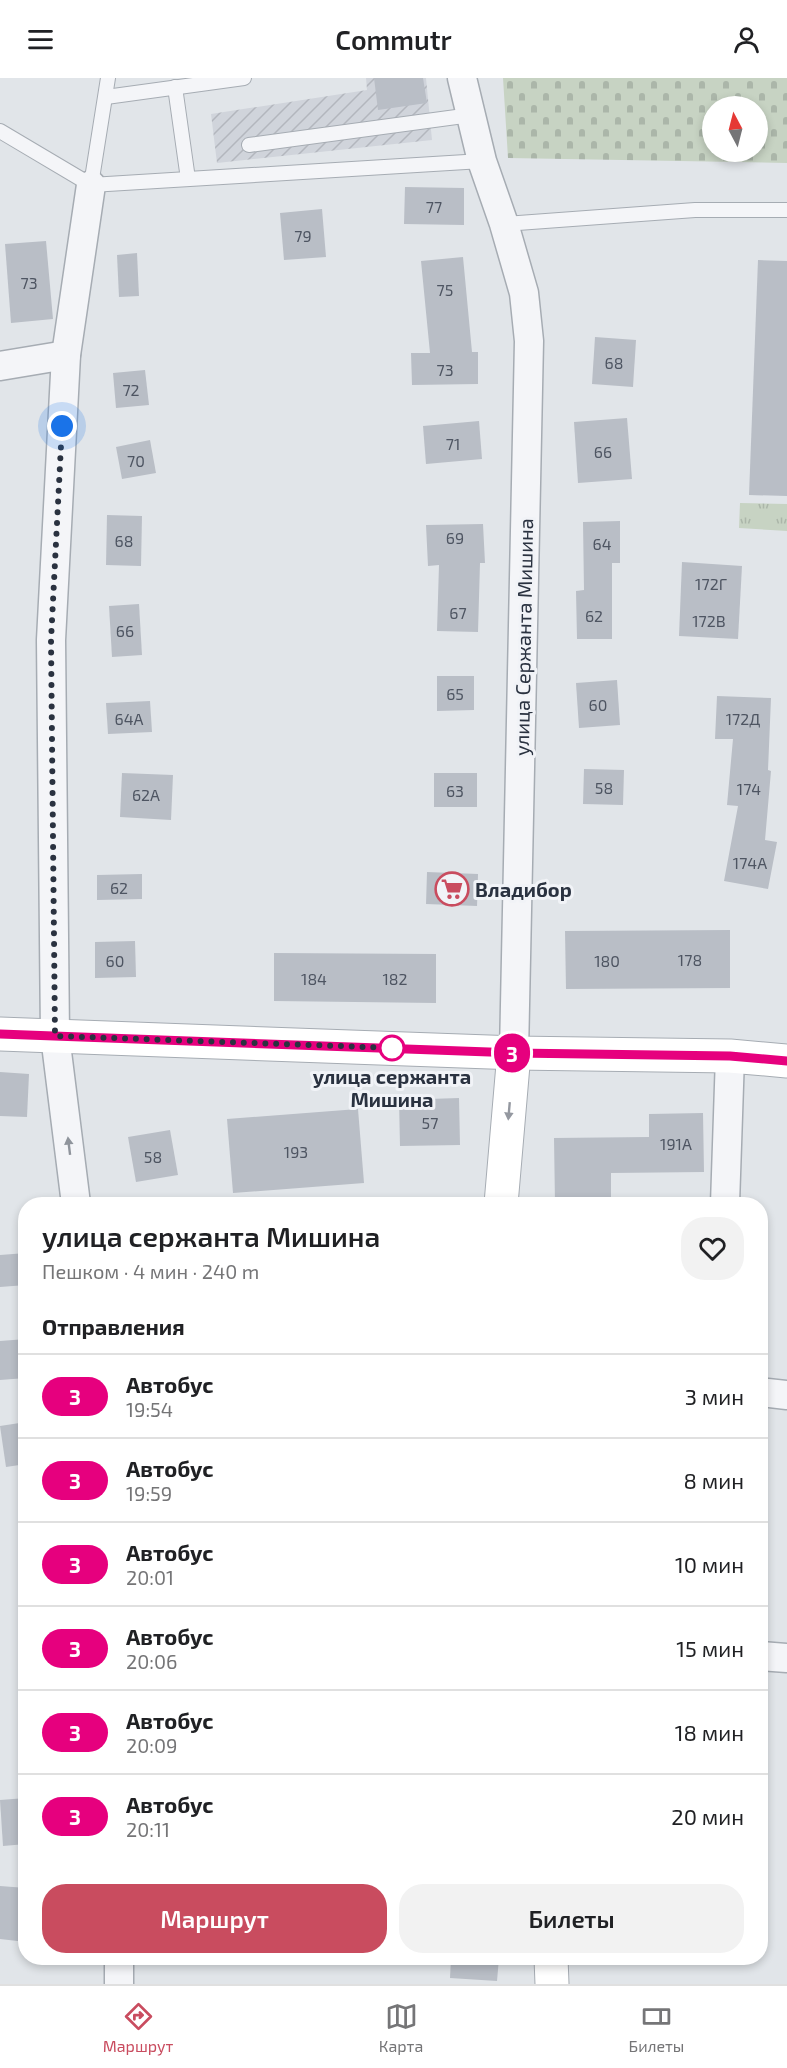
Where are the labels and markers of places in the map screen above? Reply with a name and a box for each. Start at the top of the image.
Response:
supermarket icon: Владибор [434,871,470,907]
place label: Владибор [475,877,572,901]
marker: улица cержанта Мишина [379,1035,405,1061]
place label: улица cержанта Мишина [313,1064,471,1111]

